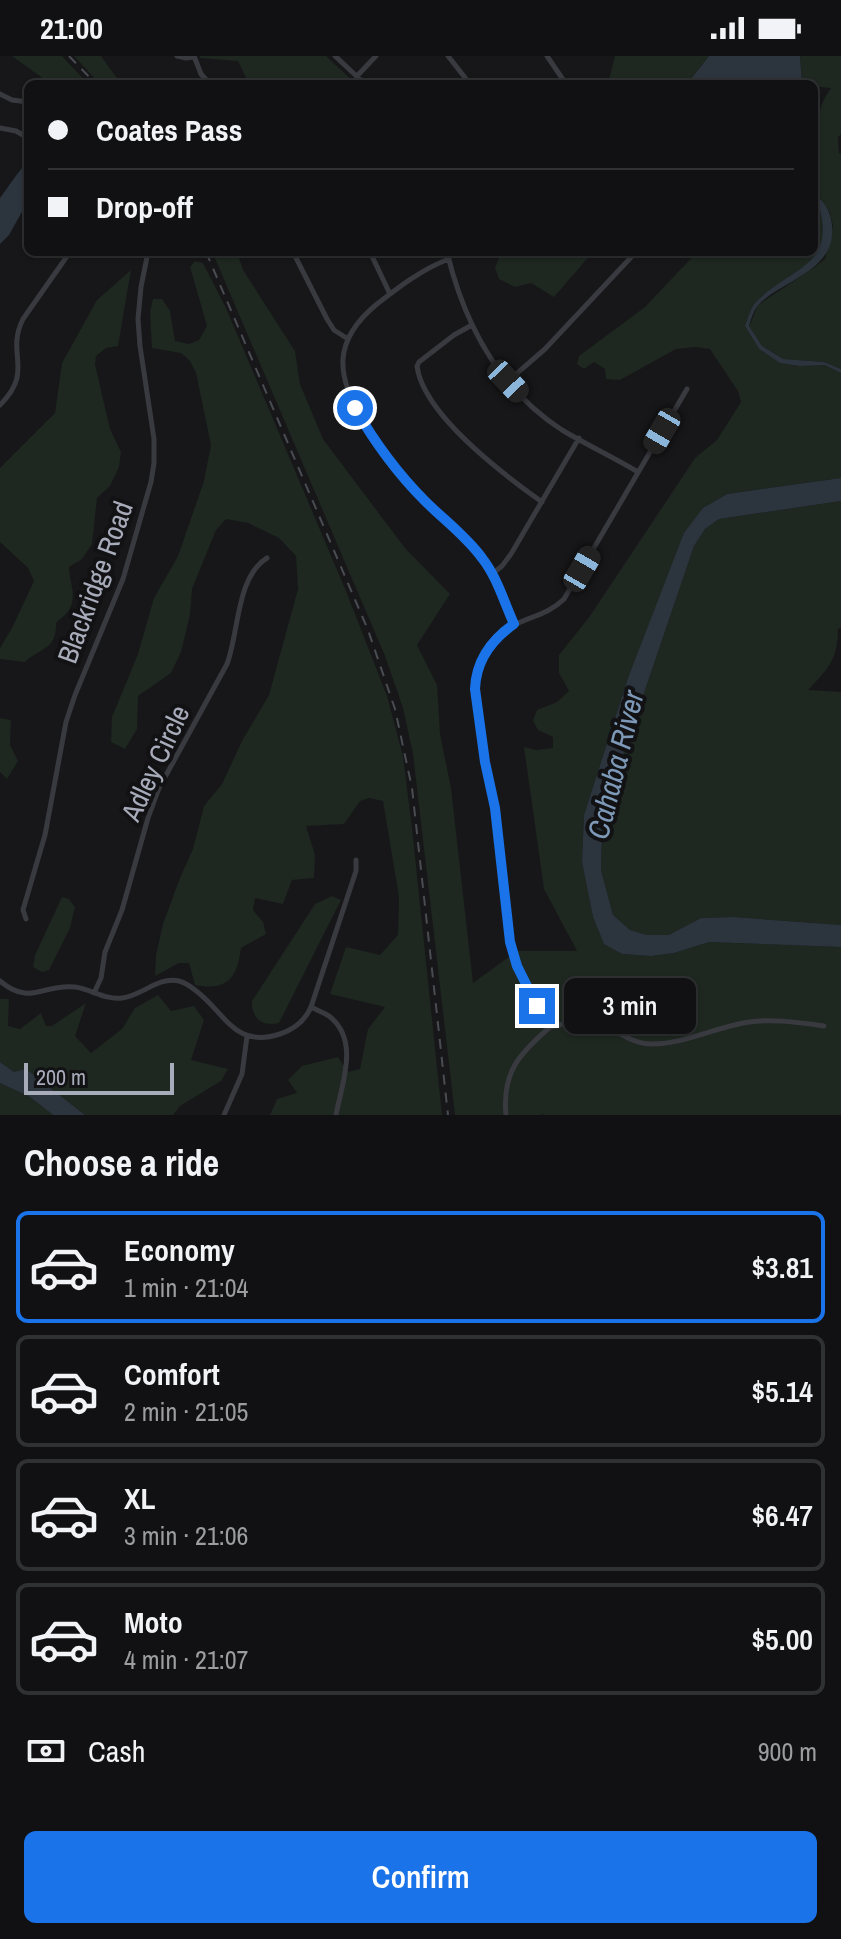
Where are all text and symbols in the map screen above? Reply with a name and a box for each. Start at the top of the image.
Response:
text: 21:00 [40,8,103,48]
text: Coates Pass [96,110,242,150]
text: Drop-off [96,187,193,227]
car [483,355,533,407]
route start [337,390,373,426]
car [640,404,684,458]
street label: Blackridge Road [48,496,142,668]
car [560,542,604,596]
water label: Cahaba River [577,686,653,843]
street label: Adley Circle [111,699,198,828]
callout: 3 min [565,978,697,1034]
route end [519,988,555,1024]
text: 3 min [603,988,657,1023]
scale bar [24,1059,174,1095]
text: 200 m [36,1062,86,1092]
text: Choose a ride [24,1139,219,1187]
text: Economy [124,1230,235,1270]
icon: car [28,1231,100,1303]
text: $3.81 [751,1247,813,1287]
text: 1 min · 21:04 [124,1270,248,1305]
text: Comfort [124,1354,220,1394]
icon: car [28,1355,100,1427]
text: $5.14 [751,1371,813,1411]
text: 2 min · 21:05 [124,1394,248,1429]
text: XL [124,1478,155,1518]
icon: car [28,1479,100,1551]
text: $6.47 [751,1495,813,1535]
text: 3 min · 21:06 [124,1518,248,1553]
text: Moto [124,1602,183,1642]
icon: car [28,1603,100,1675]
text: $5.00 [751,1619,813,1659]
text: 4 min · 21:07 [124,1642,248,1677]
icon: cash [24,1729,68,1773]
text: Cash [88,1731,145,1771]
text: 900 m [758,1734,817,1769]
button: Confirm [24,1831,817,1923]

